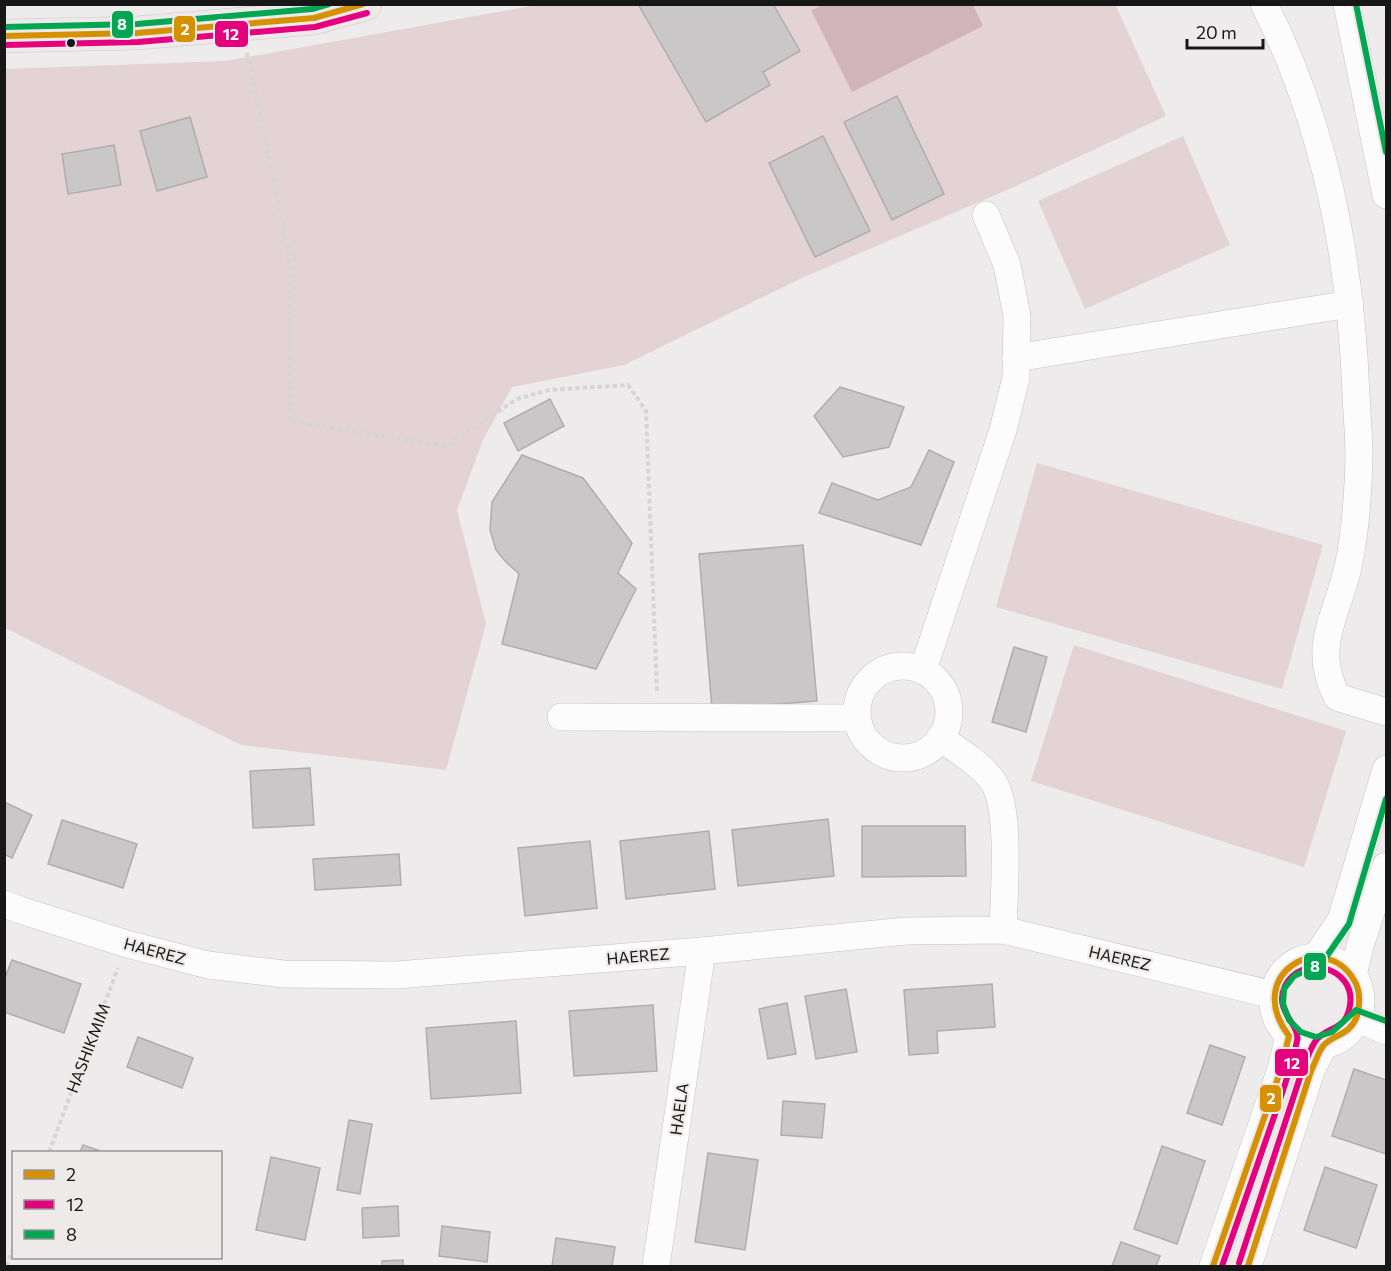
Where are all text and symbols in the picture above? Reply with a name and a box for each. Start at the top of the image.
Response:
line badge: 8 [111,10,134,39]
scale bar [1187,12,1264,50]
text: 8 [117,14,127,33]
line badge: 2 [173,15,196,43]
text: 2 [180,19,190,38]
line badge: 12 [214,20,249,48]
text: 20 m [1196,21,1237,43]
text: 12 [223,24,239,43]
unlabelled marker [65,37,77,49]
street label: HAEREZ [122,933,188,968]
street label: HAEREZ [1087,941,1153,974]
street label: HAEREZ [605,943,670,968]
line badge: 8 [1303,952,1327,981]
text: 8 [1310,956,1320,975]
street label: HASHIKMIM [62,1000,113,1095]
line badge: 12 [1274,1048,1309,1077]
text: 12 [1284,1053,1300,1072]
street label: HAELA [665,1081,692,1136]
line badge: 2 [1259,1084,1282,1113]
text: 2 [1266,1088,1276,1107]
legend [12,1151,222,1259]
text: 2 [66,1163,76,1185]
text: 12 [66,1193,84,1215]
text: 8 [66,1223,77,1245]

